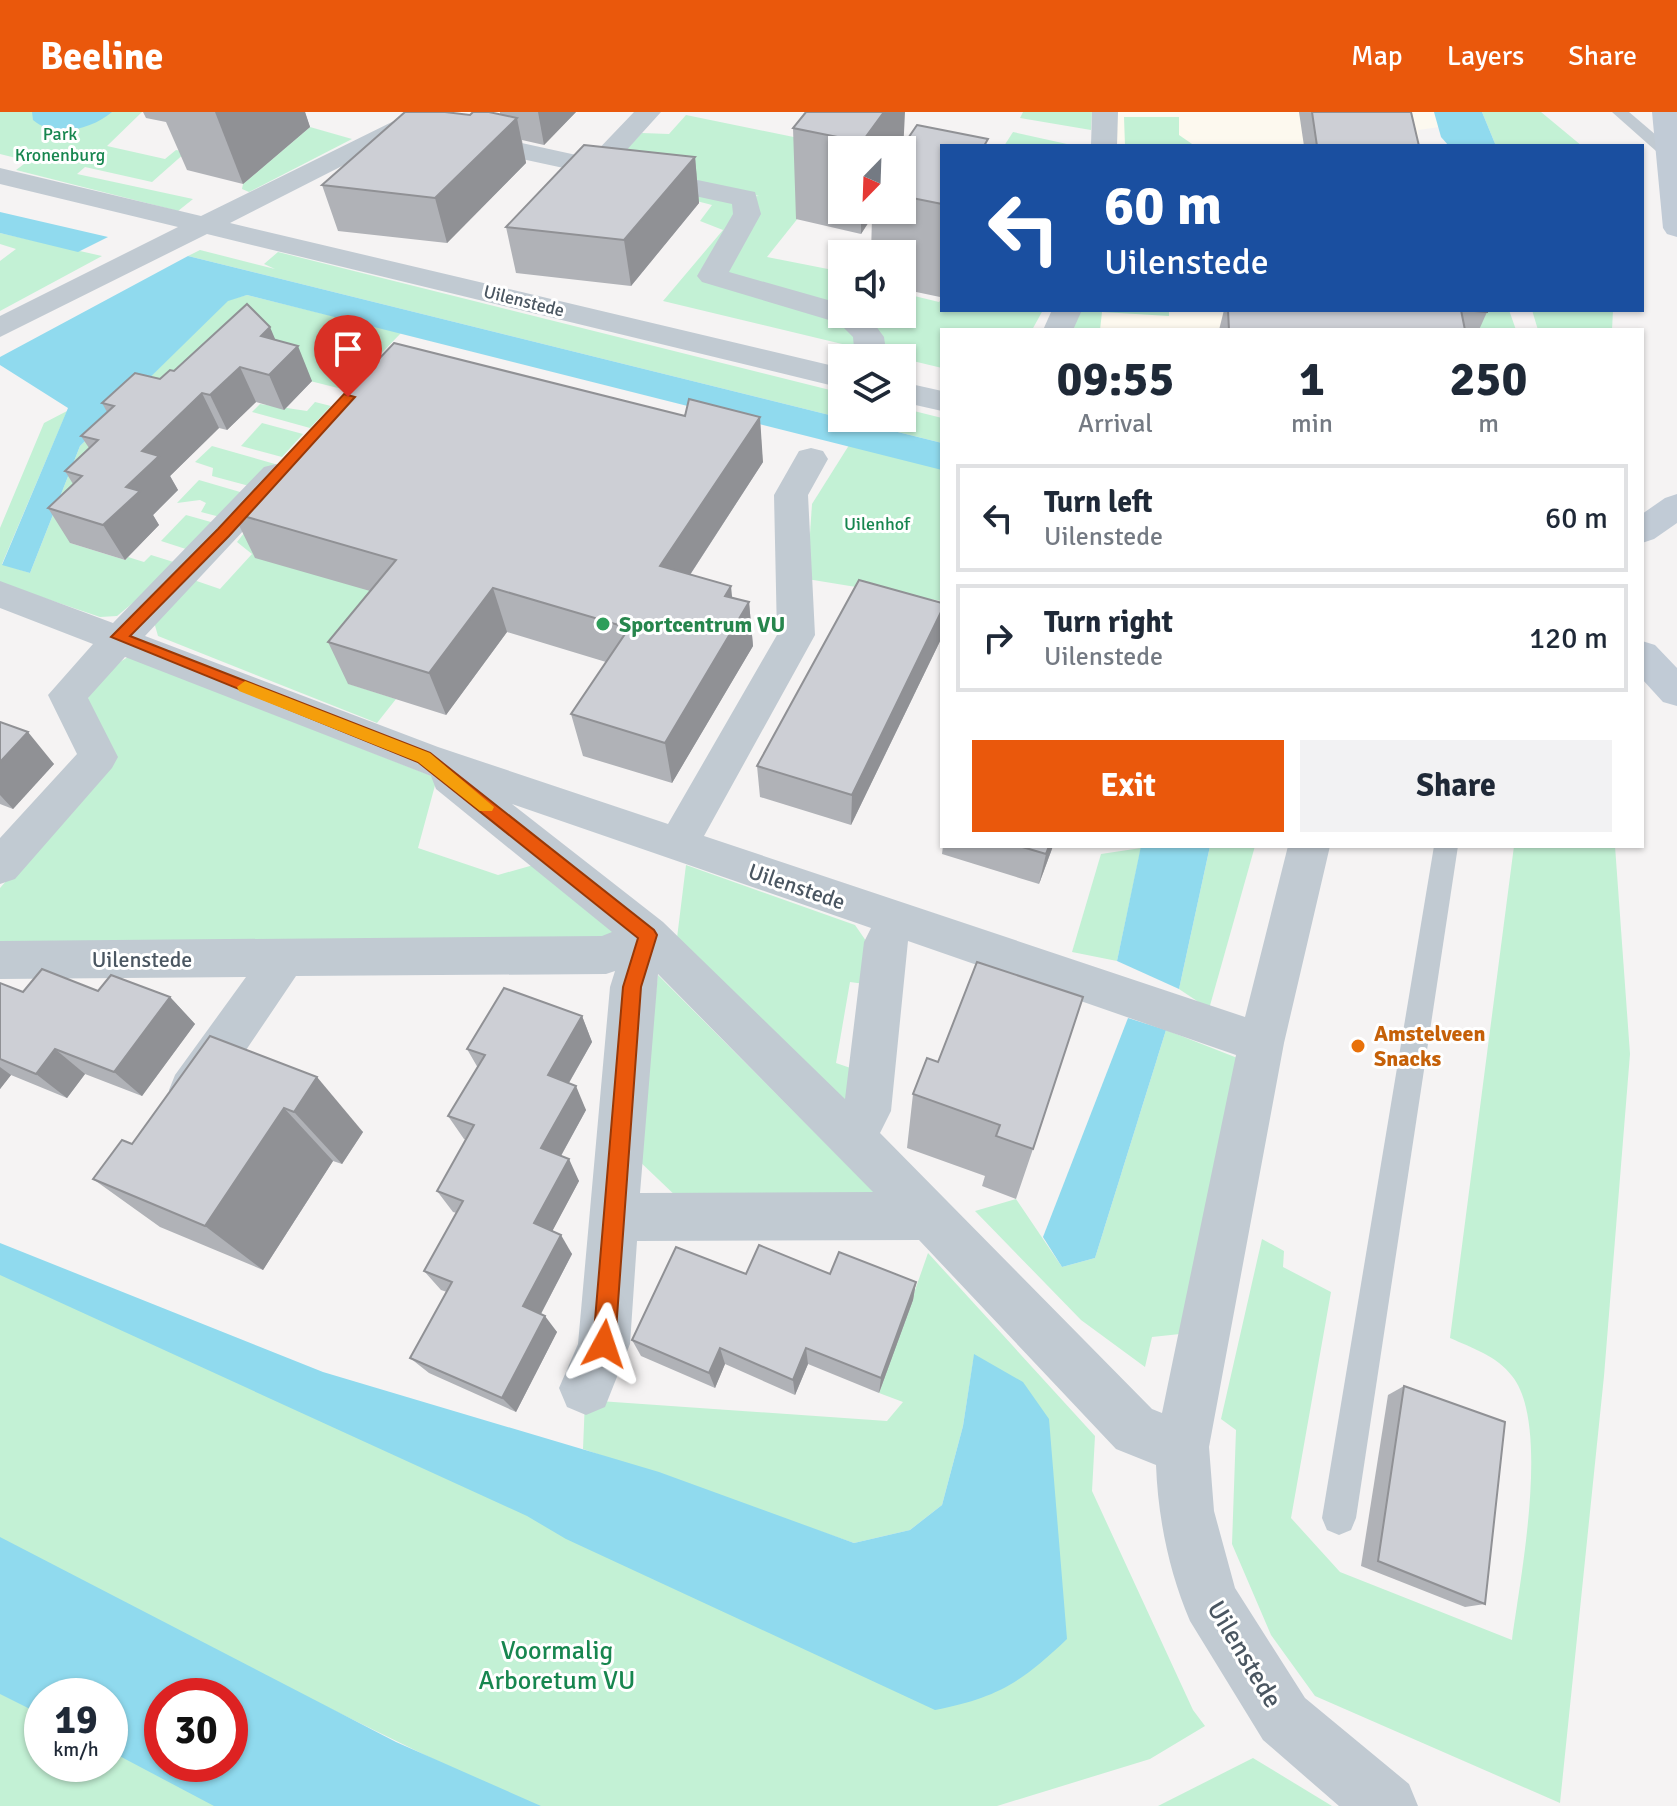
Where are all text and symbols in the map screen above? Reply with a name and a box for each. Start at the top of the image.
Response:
text: Beeline [40,33,163,80]
text: Map [1351,39,1403,73]
text: Layers [1447,39,1524,73]
text: Share [1568,39,1637,73]
park label: Park Kronenburg [15,123,105,166]
north arrow [828,136,916,224]
map controls [828,136,916,432]
text: 60 m [1104,171,1222,240]
icon: left [972,176,1076,280]
button: sound [828,240,916,328]
text: Uilenstede [1104,240,1269,285]
street label: Uilenstede [481,280,567,322]
pin [314,315,382,397]
icon: arrive [326,327,370,371]
button: layers [828,344,916,432]
text: 09:55 [1057,350,1174,409]
text: 1 [1299,350,1325,409]
text: 250 [1450,350,1527,409]
text: Arrival [1078,408,1153,440]
text: min [1291,408,1333,440]
text: m [1478,408,1499,440]
text: Turn left [1044,484,1153,521]
icon: left [976,496,1020,540]
text: 60 m [1545,500,1608,537]
park label: Uilenhof [844,513,911,535]
text: Uilenstede [1044,521,1163,553]
text: Turn right [1044,604,1173,641]
place label: Sportcentrum VU [619,611,785,638]
marker: Sportcentrum VU [594,615,612,633]
icon: right [976,616,1020,660]
text: 120 m [1529,620,1608,657]
text: Uilenstede [1044,641,1163,673]
button: Exit [972,740,1284,832]
button: Share [1300,740,1612,832]
street label: Uilenstede [745,857,849,916]
street label: Uilenstede [92,946,192,973]
place label: Amstelveen Snacks [1374,1020,1485,1072]
marker: Amstelveen Snacks [1349,1037,1367,1055]
position arrow [562,1302,646,1386]
street label: Uilenstede [1200,1595,1289,1714]
park label: Voormalig Arboretum VU [479,1635,635,1697]
speed limit sign: 30 [144,1678,248,1782]
text: 19 [54,1695,98,1745]
text: km/h [53,1737,99,1762]

